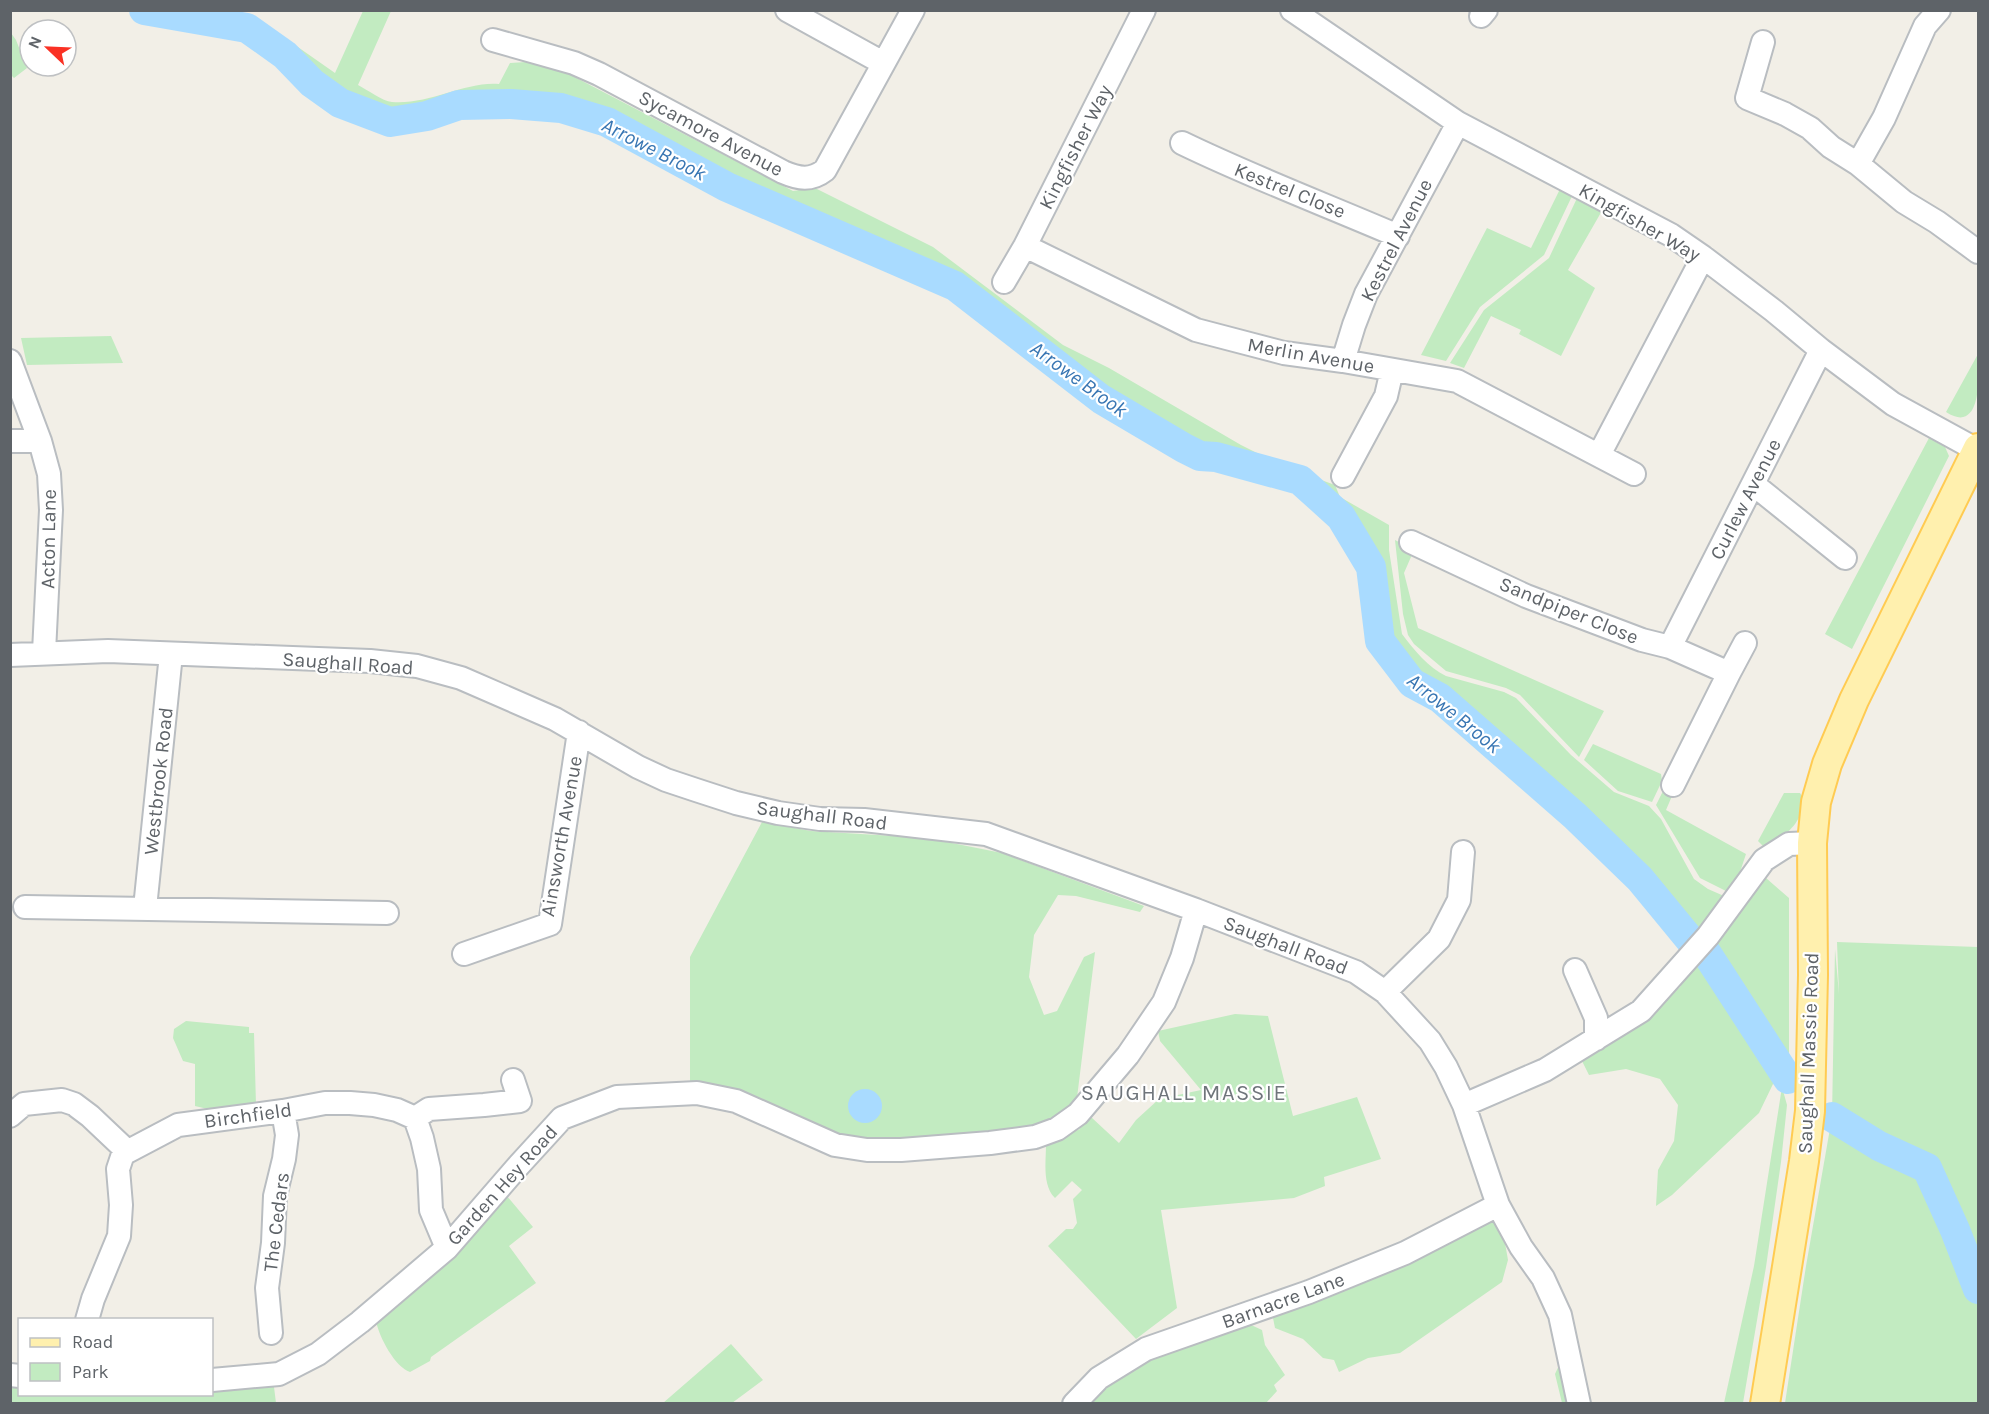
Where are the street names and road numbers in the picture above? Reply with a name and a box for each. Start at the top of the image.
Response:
street label: Kingfisher Way [1034,81,1117,213]
street label: Sycamore Avenue [635,86,787,181]
street label: Kestrel Close [1231,158,1349,223]
street label: Kestrel Avenue [1356,175,1437,305]
street label: Kingfisher Way [1575,178,1705,267]
street label: Merlin Avenue [1246,333,1376,378]
street label: Curlew Avenue [1705,435,1786,563]
street label: Acton Lane [36,489,61,589]
street label: Sandpiper Close [1496,572,1642,649]
street label: Saughall Road [282,647,414,680]
street label: Westbrook Road [139,706,178,856]
street label: Ainsworth Avenue [536,754,587,918]
street label: Saughall Road [755,796,889,835]
street label: Saughall Road [1220,911,1351,980]
street label: Saughall Massie Road [1793,952,1824,1154]
street label: Birchfield [203,1098,294,1133]
street label: Garden Hey Road [442,1120,562,1250]
street label: The Cedars [259,1171,294,1273]
street label: Barnacre Lane [1219,1268,1348,1333]

